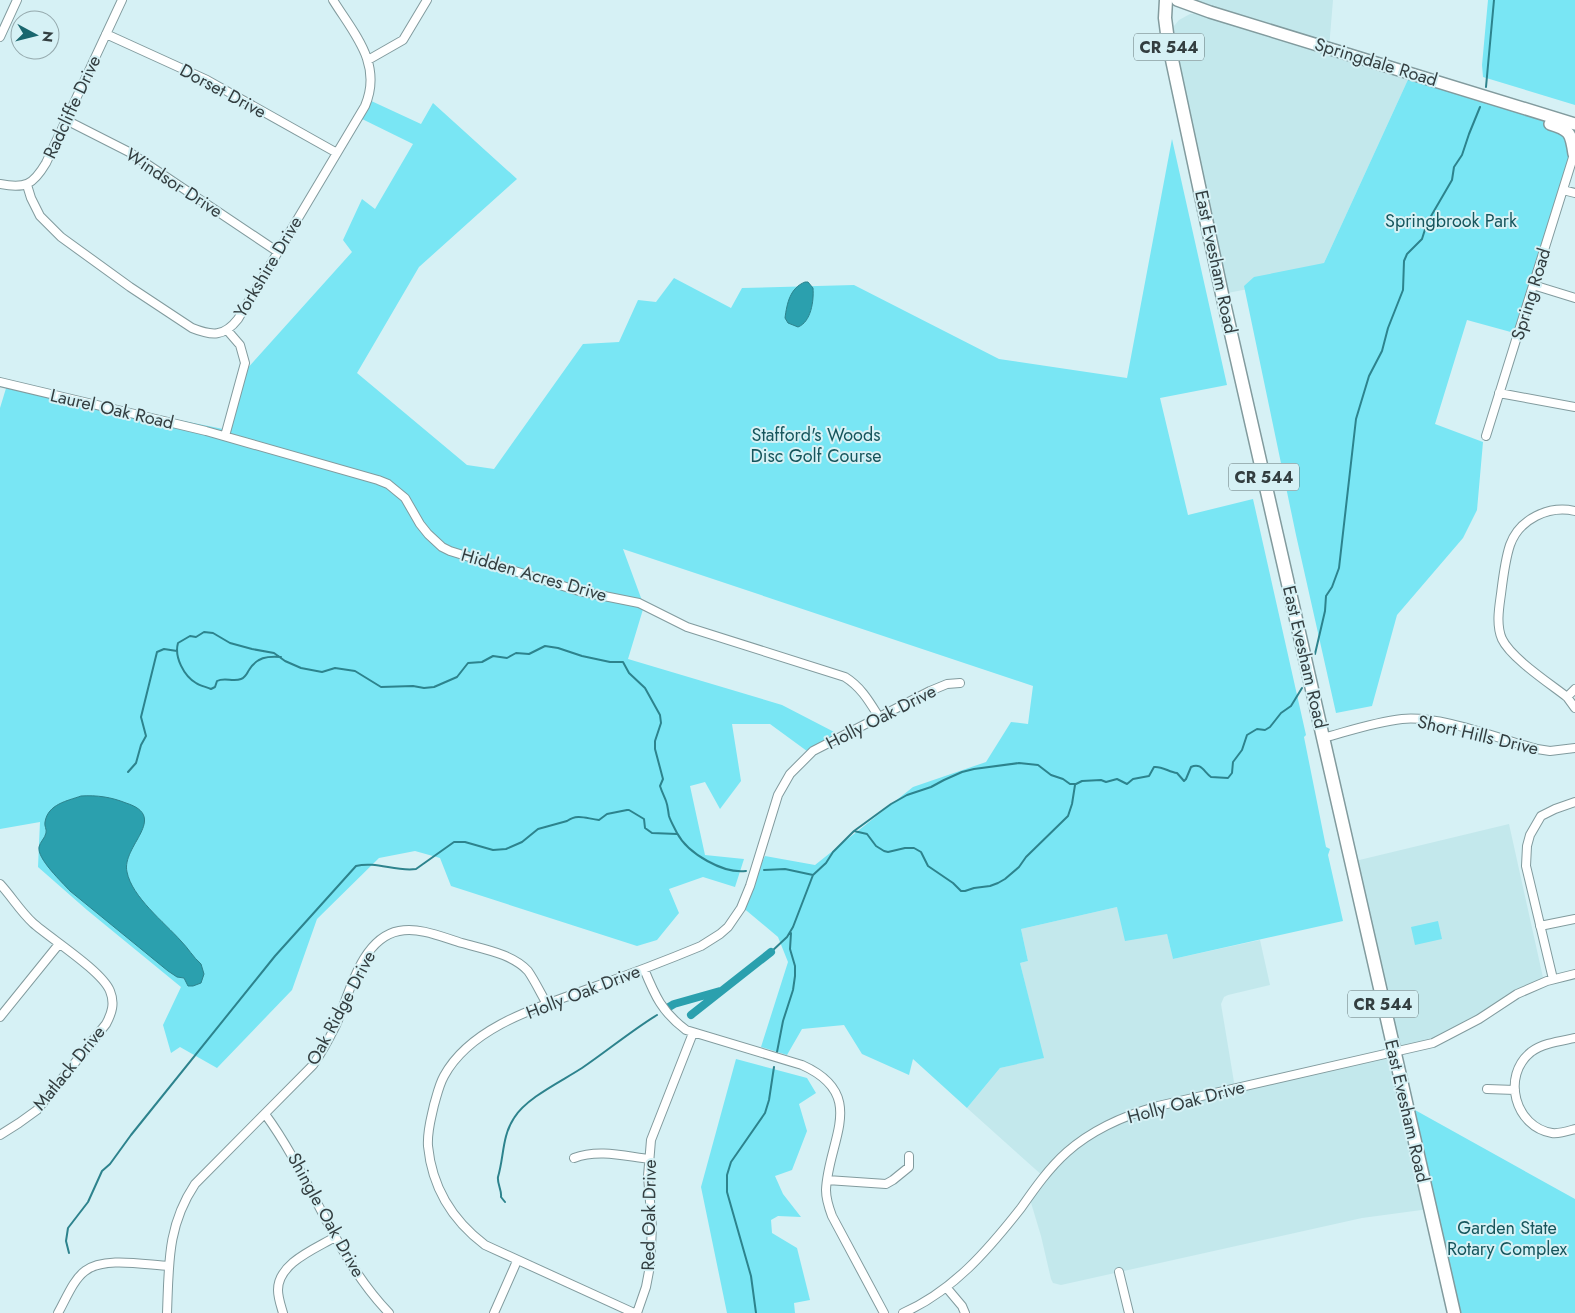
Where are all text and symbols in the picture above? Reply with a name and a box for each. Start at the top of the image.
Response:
north arrow [10,10,60,60]
text: N [37,30,59,43]
street label: Springdale Road [1311,31,1441,93]
road number: CR 544 [1134,34,1204,61]
street label: Radcliffe Drive [37,51,107,163]
street label: Dorset Drive [175,57,271,125]
street label: Windsor Drive [120,142,228,224]
street label: East Evesham Road [1188,188,1244,336]
park label: Springbrook Park [1385,208,1517,234]
street label: Yorkshire Drive [227,211,309,323]
street label: Spring Road [1505,245,1557,343]
street label: Laurel Oak Road [48,382,176,436]
park label: Stafford's Woods Disc Golf Course [751,422,881,469]
road number: CR 544 [1229,464,1299,491]
street label: Hidden Acres Drive [458,542,610,608]
street label: East Evesham Road [1276,583,1334,731]
street label: Holly Oak Drive [821,678,941,756]
street label: Short Hills Drive [1415,708,1541,762]
street label: Oak Ridge Drive [300,946,382,1070]
street label: Holly Oak Drive [522,958,644,1026]
road number: CR 544 [1348,991,1418,1018]
street label: Matlack Drive [27,1020,111,1116]
street label: East Evesham Road [1378,1037,1436,1185]
street label: Holly Oak Drive [1124,1074,1248,1130]
street label: Shingle Oak Drive [281,1148,371,1282]
street label: Red Oak Drive [635,1159,663,1271]
park label: Garden State Rotary Complex [1447,1215,1567,1262]

